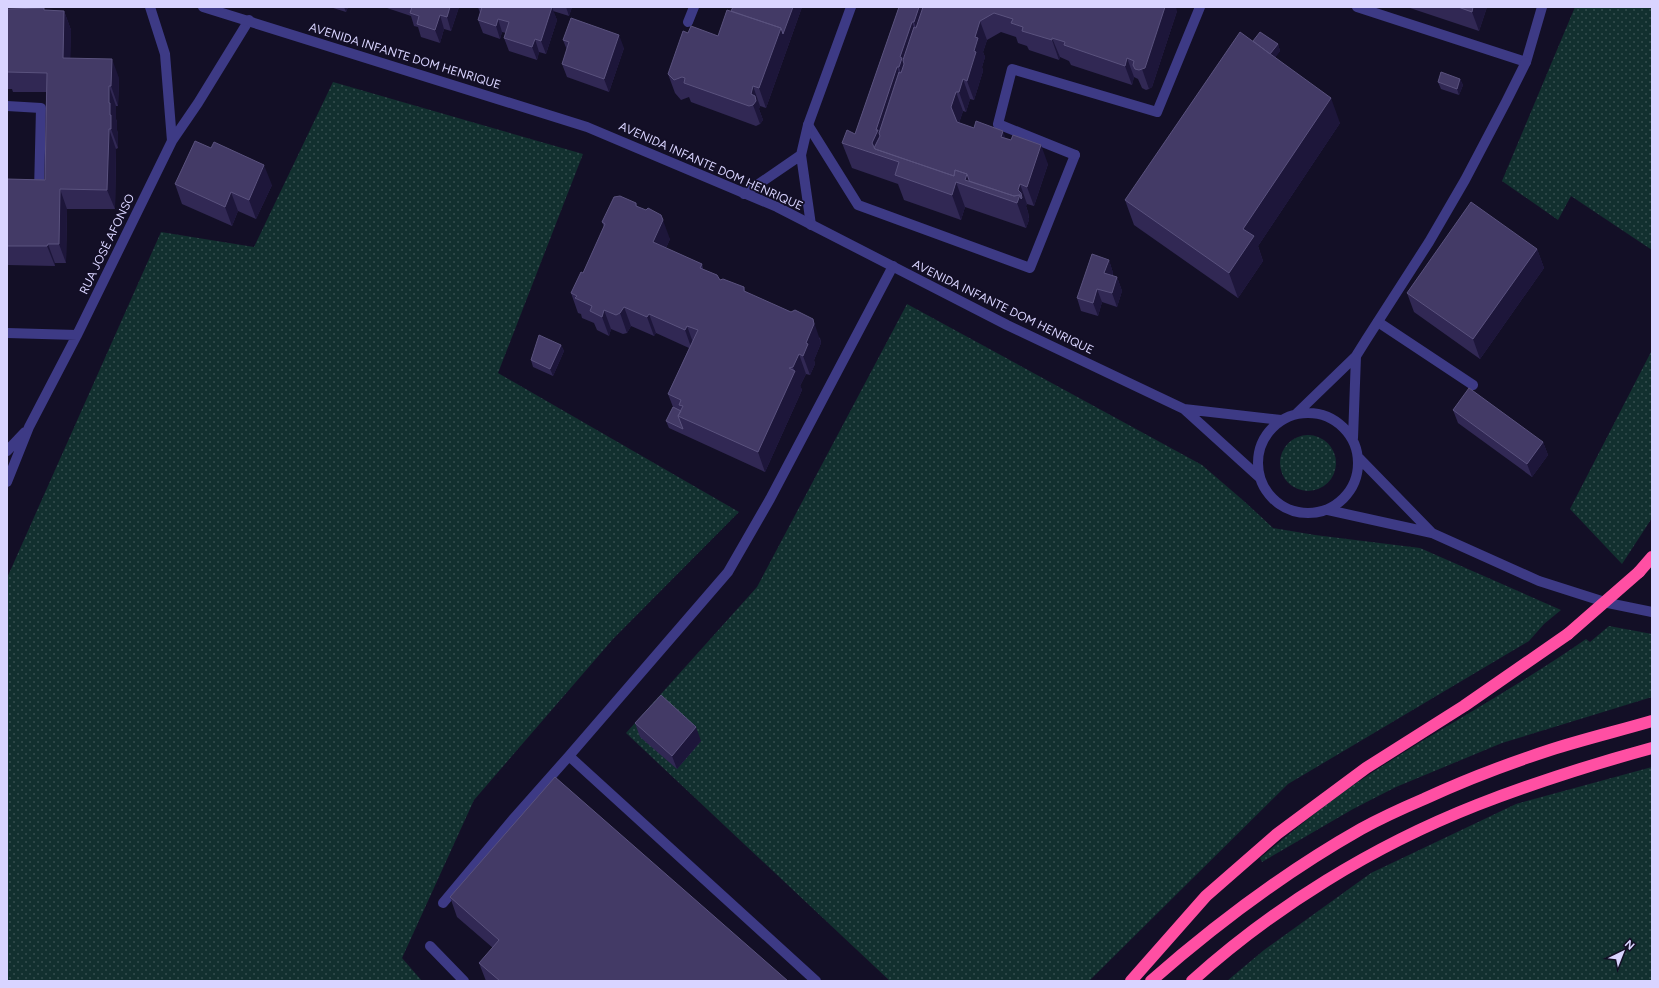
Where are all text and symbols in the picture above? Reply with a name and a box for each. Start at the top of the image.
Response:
street label: AVENIDA INFANTE DOM HENRIQUE [307,20,503,92]
street label: AVENIDA INFANTE DOM HENRIQUE [617,119,805,213]
street label: RUA JOSÉ AFONSO [77,192,137,296]
street label: AVENIDA INFANTE DOM HENRIQUE [910,257,1096,357]
north arrow [1603,932,1643,972]
text: N [1622,937,1637,953]

